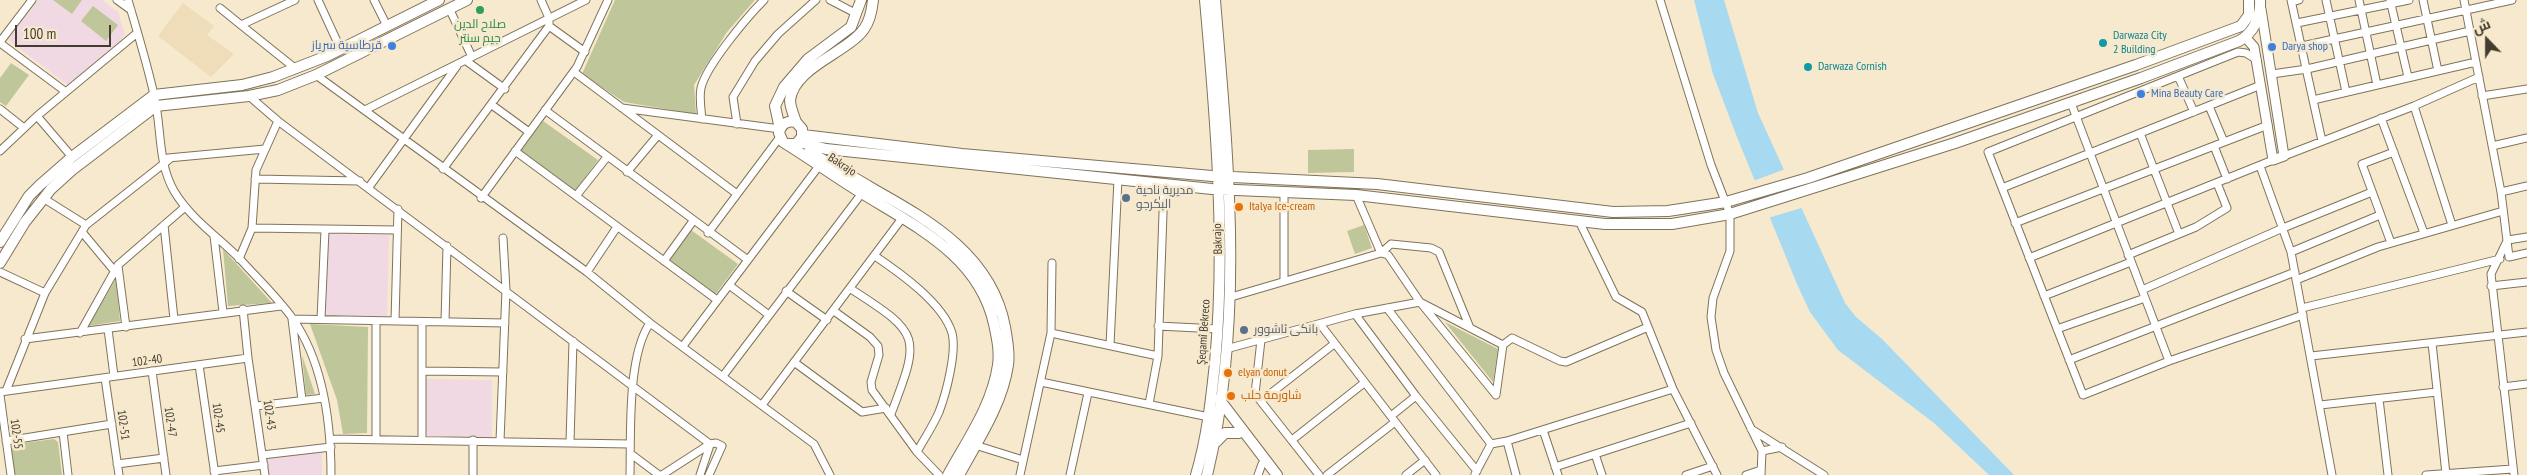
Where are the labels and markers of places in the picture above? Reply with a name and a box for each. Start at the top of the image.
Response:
marker: صلاح الدين جيم سنتر [474,4,486,16]
place label: صلاح الدين جيم سنتر [454,18,506,46]
place label: Darwaza City 2 Building [2113,29,2167,57]
marker: Darwaza City 2 Building [2097,37,2109,49]
place label: قرطاسية سرياز [312,39,382,53]
marker: قرطاسية سرياز [386,40,398,52]
place label: Darya shop [2282,40,2328,54]
marker: Darya shop [2266,41,2278,53]
place label: Darwaza Cornish [1818,60,1887,74]
marker: Darwaza Cornish [1802,61,1814,73]
place label: Mina Beauty Care [2151,87,2223,101]
marker: Mina Beauty Care [2135,88,2147,100]
place label: مدیریة ناحية البكرجو [1136,184,1193,212]
marker: مدیریة ناحية البكرجو [1120,192,1132,204]
place label: Italya Ice-cream [1249,200,1315,214]
marker: Italya Ice-cream [1233,201,1245,213]
place label: بانکی ئاشوور [1254,323,1318,337]
marker: بانکی ئاشوور [1238,324,1250,336]
place label: elyan donut [1238,366,1287,380]
marker: elyan donut [1222,367,1234,379]
place label: شاورمة حلب [1241,389,1301,403]
marker: شاورمة حلب [1225,390,1237,402]

